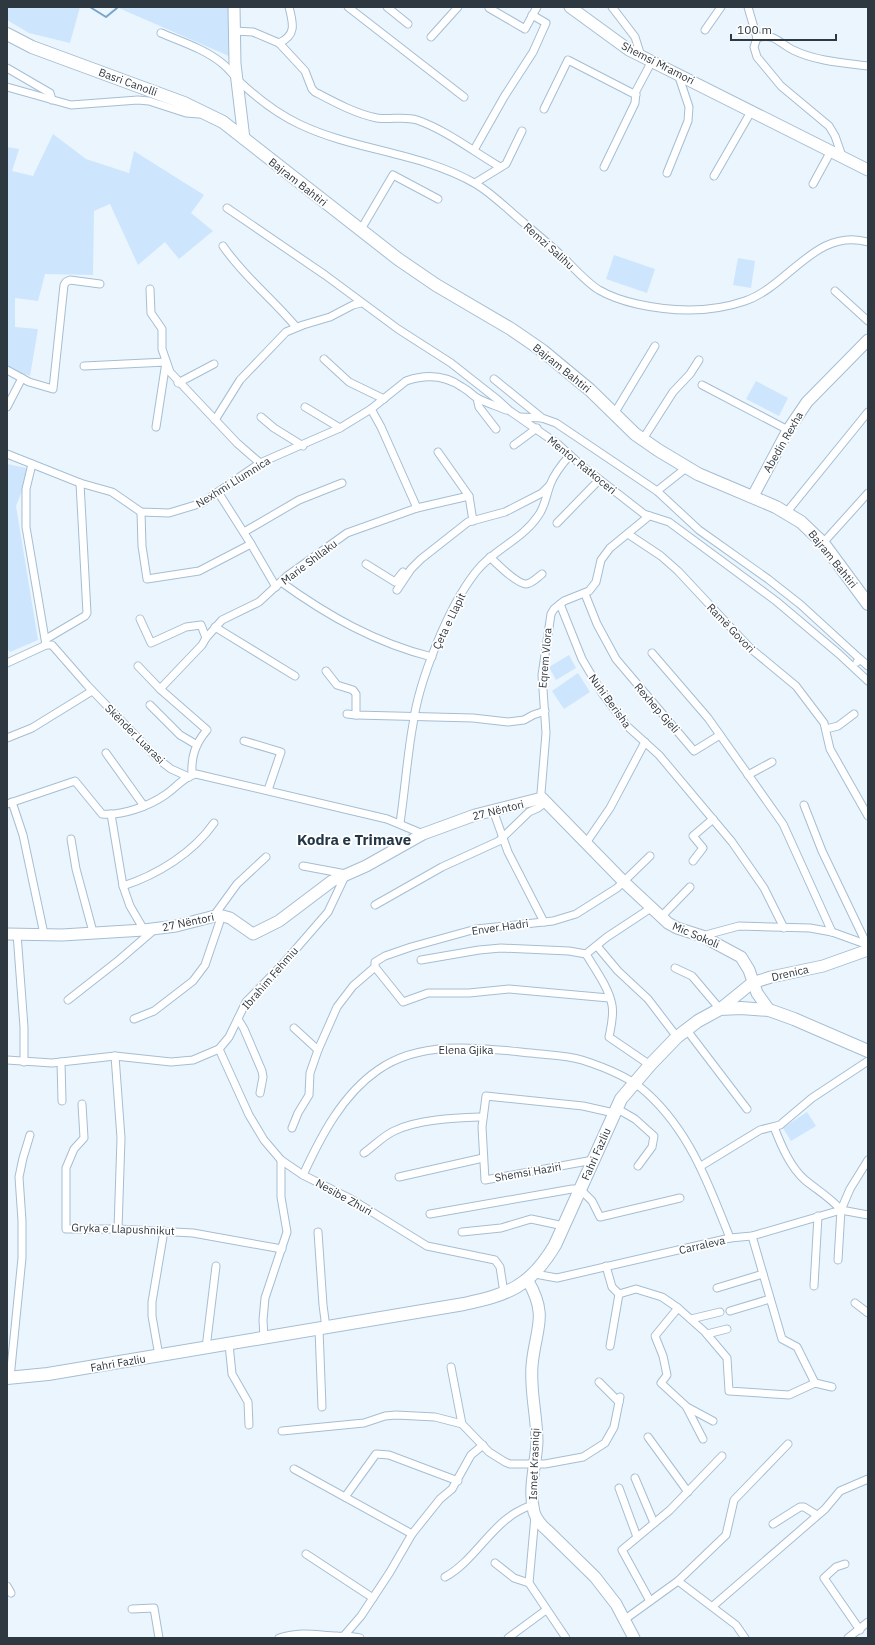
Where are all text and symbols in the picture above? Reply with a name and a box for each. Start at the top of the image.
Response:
scale bar [731,16,836,42]
text: 100 m [737,22,772,37]
street label: Shemsi Mramori [619,39,697,87]
street label: Basri Canolli [97,65,159,99]
street label: Bajram Bahtiri [266,155,330,209]
street label: Remzi Salihu [521,220,577,272]
street label: Bajram Bahtiri [530,340,594,396]
street label: Abedin Rexha [760,409,806,475]
street label: Mentor Ratkoceri [545,433,619,497]
street label: Nexhmi Llumnica [193,453,273,511]
street label: Bajram Bahtiri [805,527,861,591]
street label: Marie Shllaku [278,536,340,588]
street label: Çeta e Llapit [429,590,469,652]
street label: Ramë Govori [704,600,758,656]
street label: Eqrem Vlora [535,627,555,689]
street label: Nuhi Berisha [586,671,634,731]
street label: Rexhep Gjeli [631,680,683,736]
street label: Skënder Luarasi [102,701,168,767]
street label: 27 Nëntori [471,797,525,823]
district label: Kodra e Trimave [297,830,411,849]
street label: 27 Nëntori [161,910,215,934]
street label: Enver Hadri [471,916,529,938]
street label: Mic Sokoli [670,919,722,951]
street label: Ibrahim Fehmiu [239,944,301,1012]
street label: Drenica [770,962,810,984]
street label: Elena Gjika [439,1043,494,1057]
street label: Fahri Fazliu [578,1126,614,1182]
street label: Shemsi Haziri [494,1159,562,1185]
street label: Nesibe Zhuri [313,1176,375,1218]
street label: Gryka e Llapushnikut [71,1220,175,1238]
street label: Carraleva [678,1233,726,1257]
street label: Fahri Fazliu [89,1351,147,1375]
street label: Ismet Krasniqi [526,1428,542,1500]

